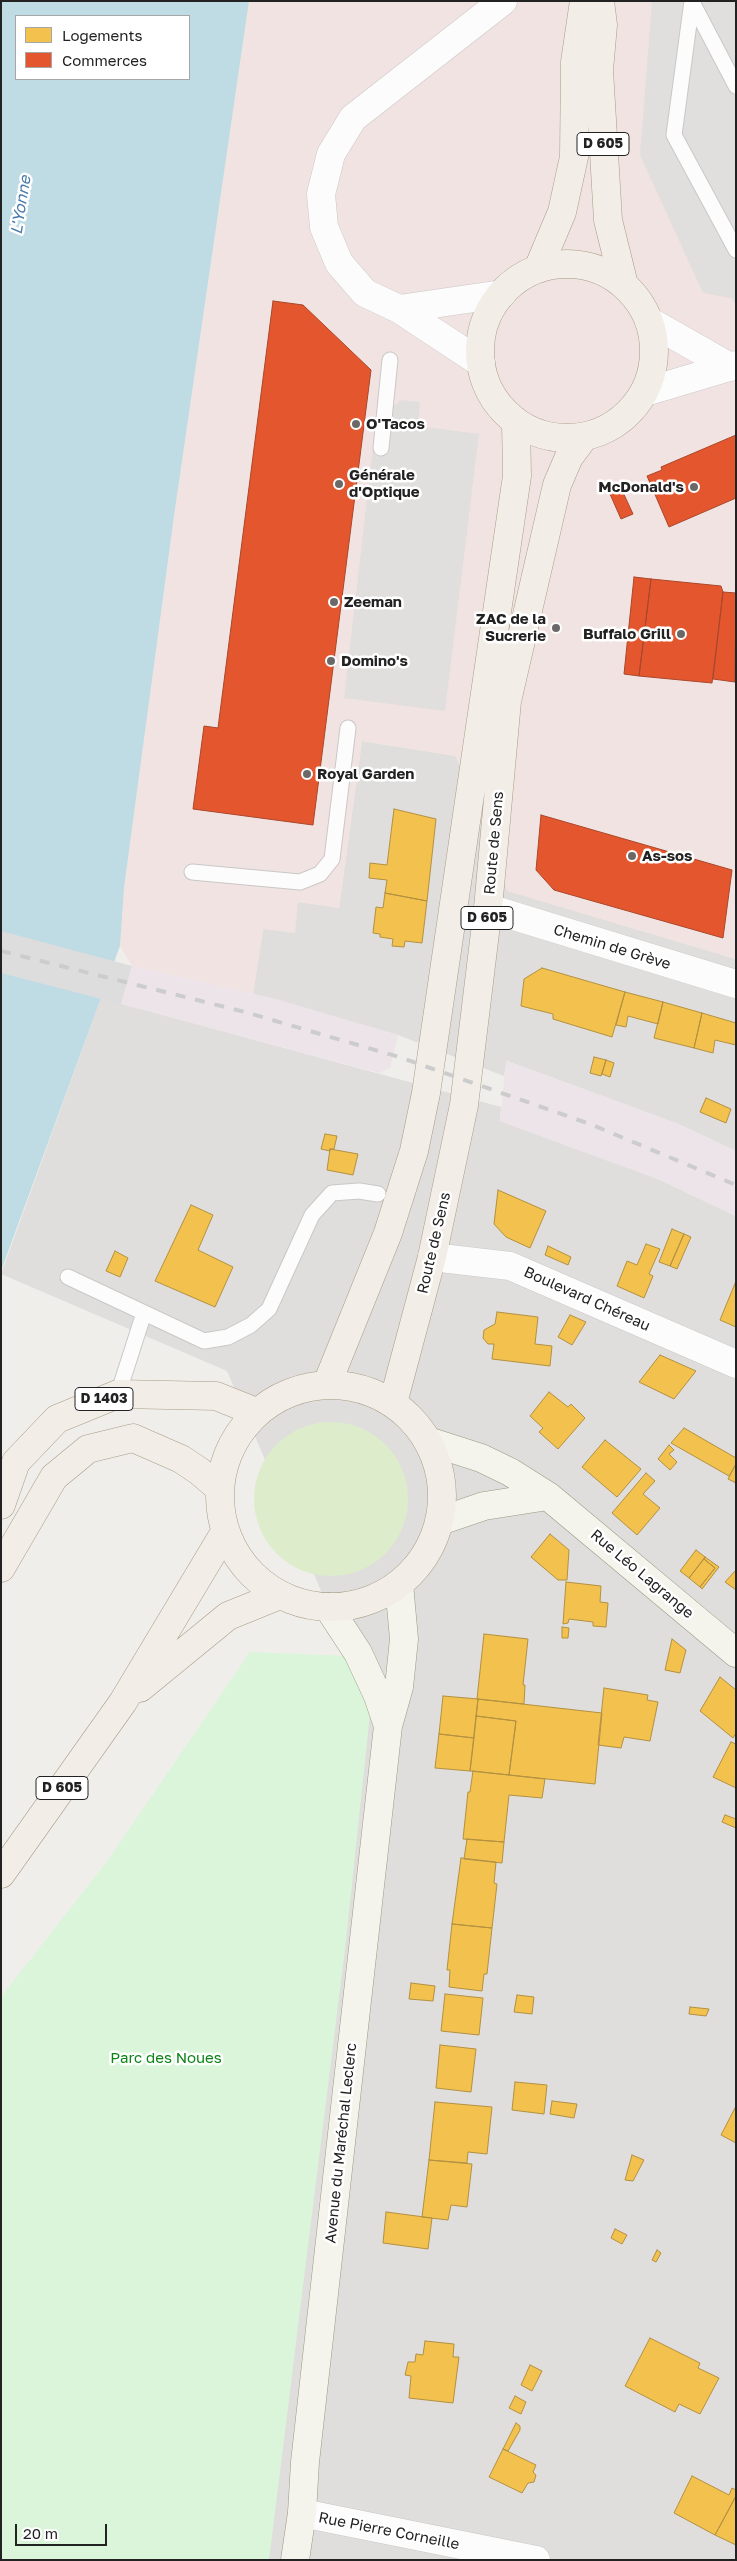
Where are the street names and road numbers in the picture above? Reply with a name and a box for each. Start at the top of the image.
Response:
road number: D 605 [577,132,629,156]
street label: Route de Sens [481,791,507,895]
road number: D 605 [461,906,513,930]
street label: Chemin de Grève [551,921,673,973]
street label: Route de Sens [414,1190,454,1296]
street label: Boulevard Chéreau [521,1263,653,1335]
road number: D 1403 [75,1388,133,1410]
street label: Rue Léo Lagrange [587,1526,697,1622]
road number: D 605 [36,1776,88,1800]
street label: Avenue du Maréchal Leclerc [322,2042,360,2244]
street label: Rue Pierre Corneille [317,2509,461,2553]

